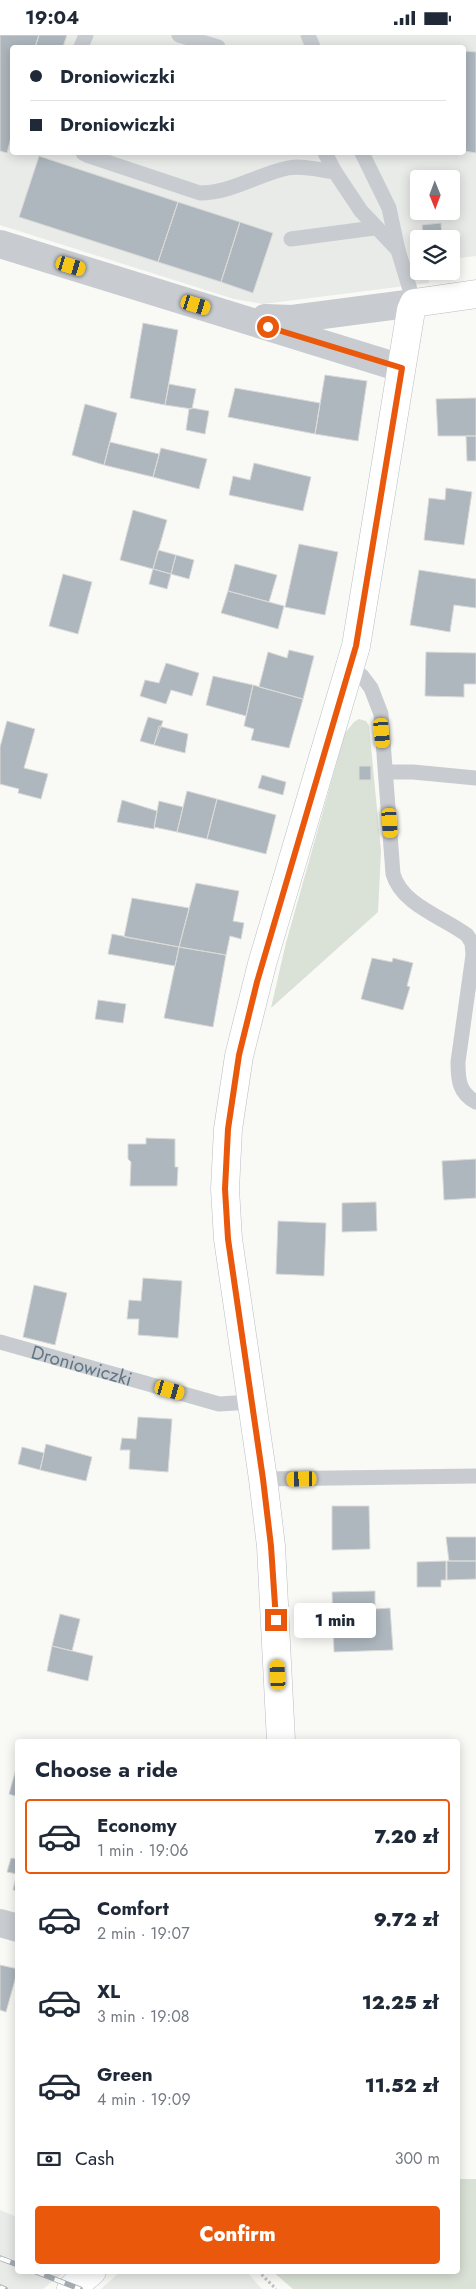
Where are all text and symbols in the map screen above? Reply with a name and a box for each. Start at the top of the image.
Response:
text: 19:04 [25,4,79,31]
text: Droniowiczki [60,63,175,90]
text: Droniowiczki [60,111,175,138]
north arrow [410,170,460,220]
map controls [410,170,460,280]
button: layers [410,230,460,280]
car [54,254,87,278]
car [179,293,212,317]
route start [257,316,279,338]
car [373,717,390,749]
car [381,808,398,838]
street label: Droniowiczki [28,1338,135,1392]
car [153,1379,186,1401]
car [286,1471,317,1487]
callout: 1 min [294,1603,376,1637]
route end [265,1609,287,1631]
text: 1 min [315,1609,355,1632]
car [269,1660,286,1690]
text: Choose a ride [35,1753,178,1785]
text: Economy [97,1812,177,1839]
icon: car [37,1814,82,1859]
text: 7.20 zł [375,1823,438,1850]
text: 1 min · 19:06 [97,1839,188,1862]
text: Comfort [97,1895,169,1922]
icon: car [37,1897,82,1942]
text: 9.72 zł [374,1906,438,1933]
text: 2 min · 19:07 [97,1922,190,1945]
text: XL [97,1978,120,2005]
icon: car [37,1980,82,2025]
text: 12.25 zł [362,1989,438,2016]
text: 3 min · 19:08 [97,2005,190,2028]
text: Green [97,2061,153,2088]
icon: car [37,2063,82,2108]
text: 11.52 zł [365,2072,438,2099]
text: 4 min · 19:09 [97,2088,191,2111]
icon: cash [35,2145,63,2173]
text: Cash [75,2145,115,2172]
text: 300 m [395,2147,440,2170]
button: Confirm [35,2206,440,2264]

